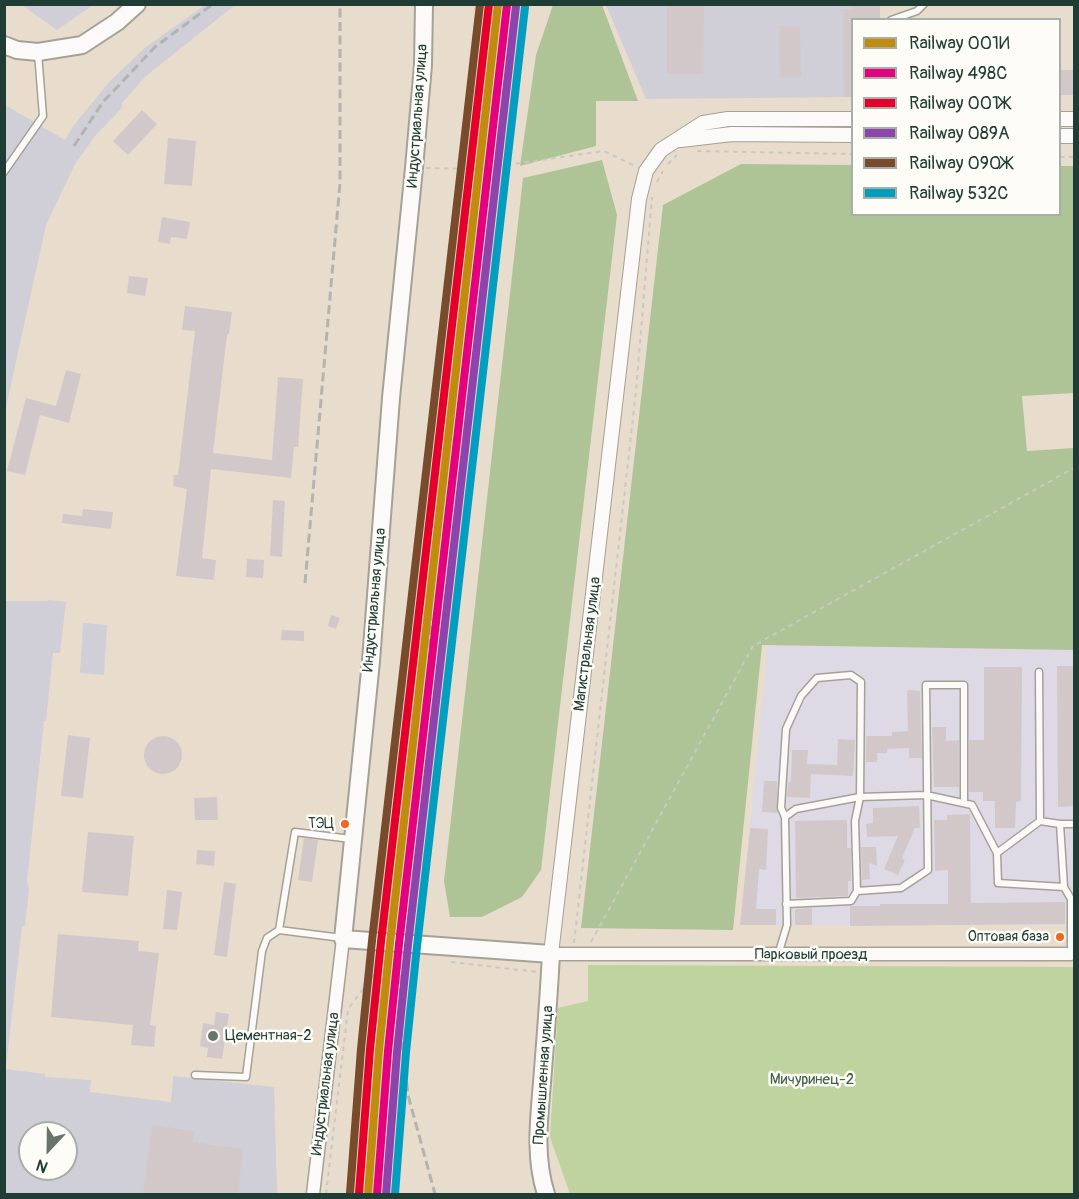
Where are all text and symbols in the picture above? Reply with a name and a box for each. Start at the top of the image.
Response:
legend [851,18,1061,216]
text: Railway 001И [909,32,1010,55]
street label: Индустриальная улица [404,43,432,189]
text: Railway 498С [909,62,1007,85]
text: Railway 001Ж [909,92,1010,115]
text: Railway 089А [909,122,1010,145]
text: Railway 090Ж [909,152,1012,175]
text: Railway 532С [909,182,1008,205]
street label: Индустриальная улица [360,527,390,673]
street label: Магистральная улица [571,576,605,712]
place label: ТЭЦ [308,816,334,832]
marker: ТЭЦ [339,818,351,830]
place label: Оптовая база [968,929,1049,945]
marker: Оптовая база [1054,931,1066,943]
street label: Парковый проезд [755,946,867,964]
street label: Промышленная улица [530,1005,558,1145]
street label: Индустриальная улица [308,1011,344,1157]
place label: Цементная-2 [225,1027,312,1045]
marker: Цементная-2 [206,1029,220,1043]
park label: Мичуринец-2 [770,1071,854,1089]
north arrow [18,1121,78,1181]
text: N [33,1155,51,1177]

